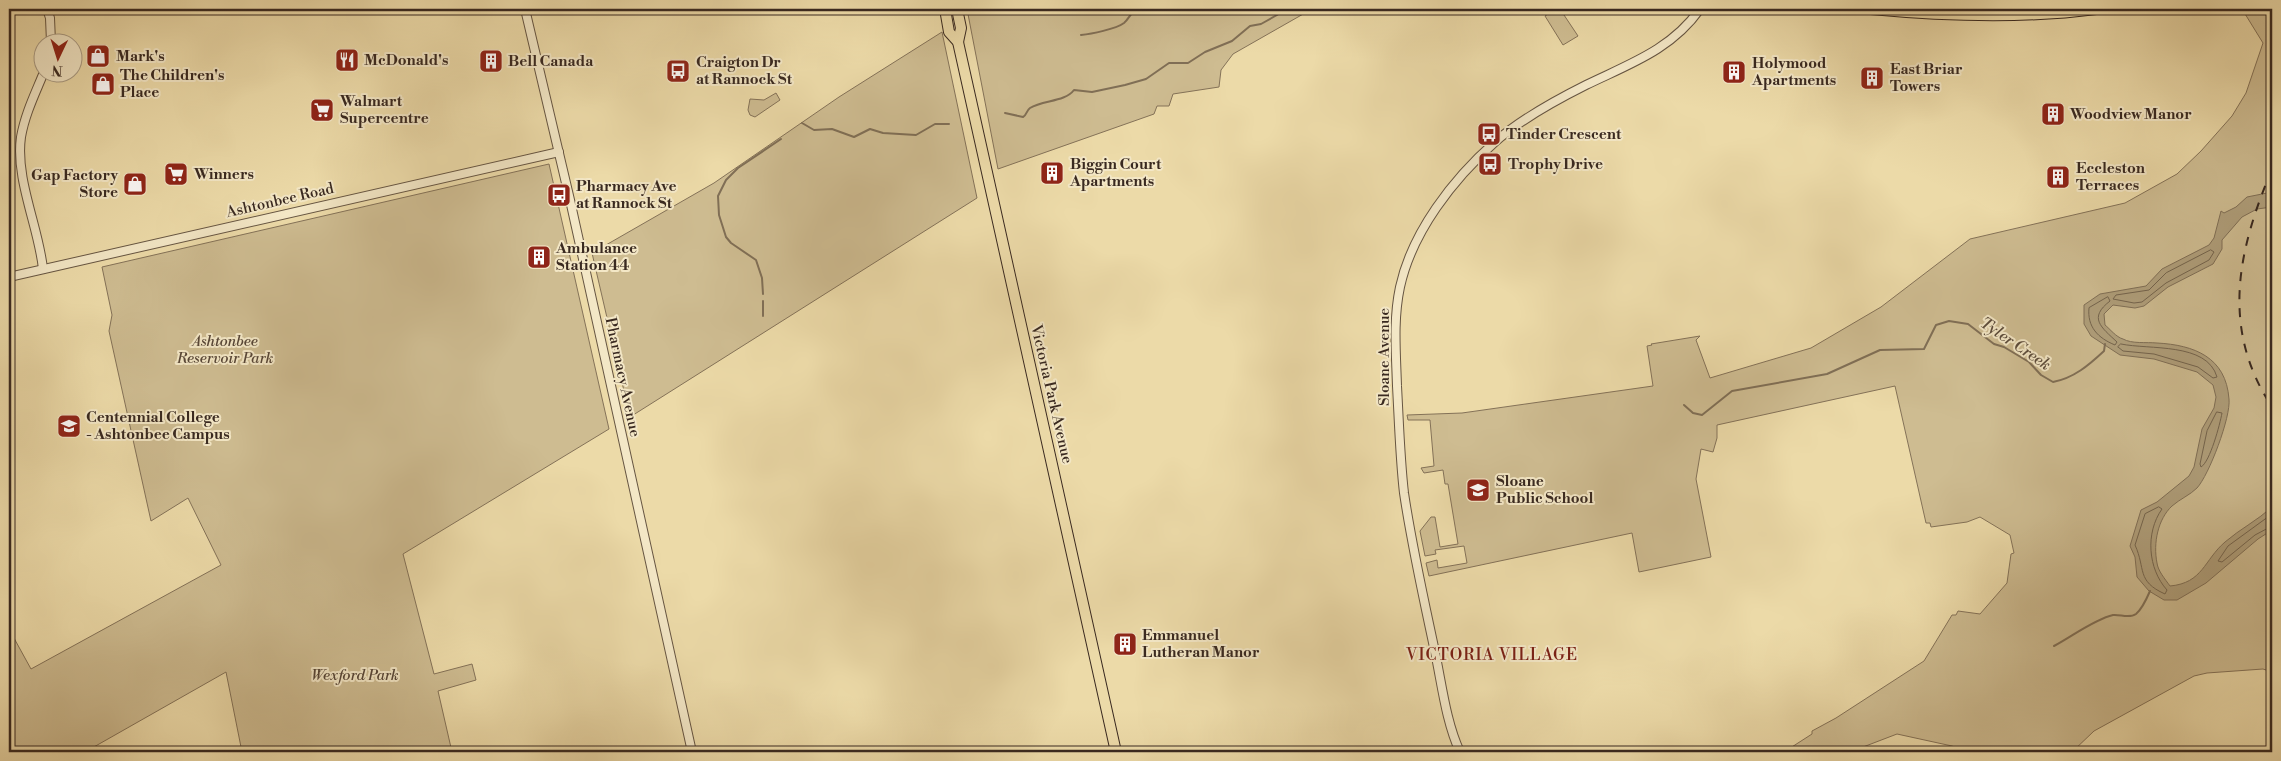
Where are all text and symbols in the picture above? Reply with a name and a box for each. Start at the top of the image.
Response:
north arrow [32,32,82,82]
shop icon: Mark's [85,43,111,69]
place label: Mark's [116,47,165,66]
restaurant icon: McDonald's [334,47,360,73]
building icon: Bell Canada [478,48,504,74]
place label: McDonald's [364,51,448,70]
place label: Bell Canada [508,52,594,71]
place label: Craigton Dr at Rannock St [696,53,793,89]
place label: Holymood Apartments [1751,54,1836,90]
bus stop icon: Craigton Dr at Rannock St [665,58,691,84]
building icon: Holymood Apartments [1721,59,1747,85]
place label: East Briar Towers [1890,60,1963,96]
text: N [51,61,63,79]
building icon: East Briar Towers [1859,65,1885,91]
place label: The Children's Place [120,66,224,102]
shop icon: The Children's Place [90,71,116,97]
place label: Walmart Supercentre [339,92,429,128]
supermarket icon: Walmart Supercentre [309,97,335,123]
building icon: Woodview Manor [2040,101,2066,127]
place label: Woodview Manor [2069,105,2192,124]
bus stop icon: Tinder Crescent [1476,121,1502,147]
place label: Tinder Crescent [1506,125,1622,144]
bus stop icon: Trophy Drive [1477,151,1503,177]
place label: Biggin Court Apartments [1069,155,1162,191]
place label: Trophy Drive [1508,155,1603,174]
place label: Eccleston Terraces [2076,159,2146,195]
building icon: Biggin Court Apartments [1039,160,1065,186]
supermarket icon: Winners [163,161,189,187]
building icon: Eccleston Terraces [2045,164,2071,190]
place label: Winners [193,165,254,184]
place label: Gap Factory Store [31,166,118,202]
shop icon: Gap Factory Store [122,171,148,197]
place label: Pharmacy Ave at Rannock St [576,177,677,213]
street label: Ashtonbee Road [223,179,336,222]
bus stop icon: Pharmacy Ave at Rannock St [546,182,572,208]
place label: Ambulance Station 44 [555,239,637,275]
building icon: Ambulance Station 44 [526,244,552,270]
street label: Sloane Avenue [1375,308,1394,406]
water label: Tyler Creek [1976,313,2055,375]
street label: Pharmacy Avenue [601,316,644,439]
street label: Victoria Park Avenue [1026,322,1077,465]
park label: Ashtonbee Reservoir Park [176,332,273,368]
place label: Centennial College - Ashtonbee Campus [86,408,230,444]
school or university icon: Centennial College - Ashtonbee Campus [56,413,82,439]
place label: Sloane Public School [1496,472,1593,508]
school or university icon: Sloane Public School [1465,477,1491,503]
place label: Emmanuel Lutheran Manor [1142,626,1260,662]
building icon: Emmanuel Lutheran Manor [1112,631,1138,657]
district label: VICTORIA VILLAGE [1405,645,1578,665]
park label: Wexford Park [311,666,399,685]

